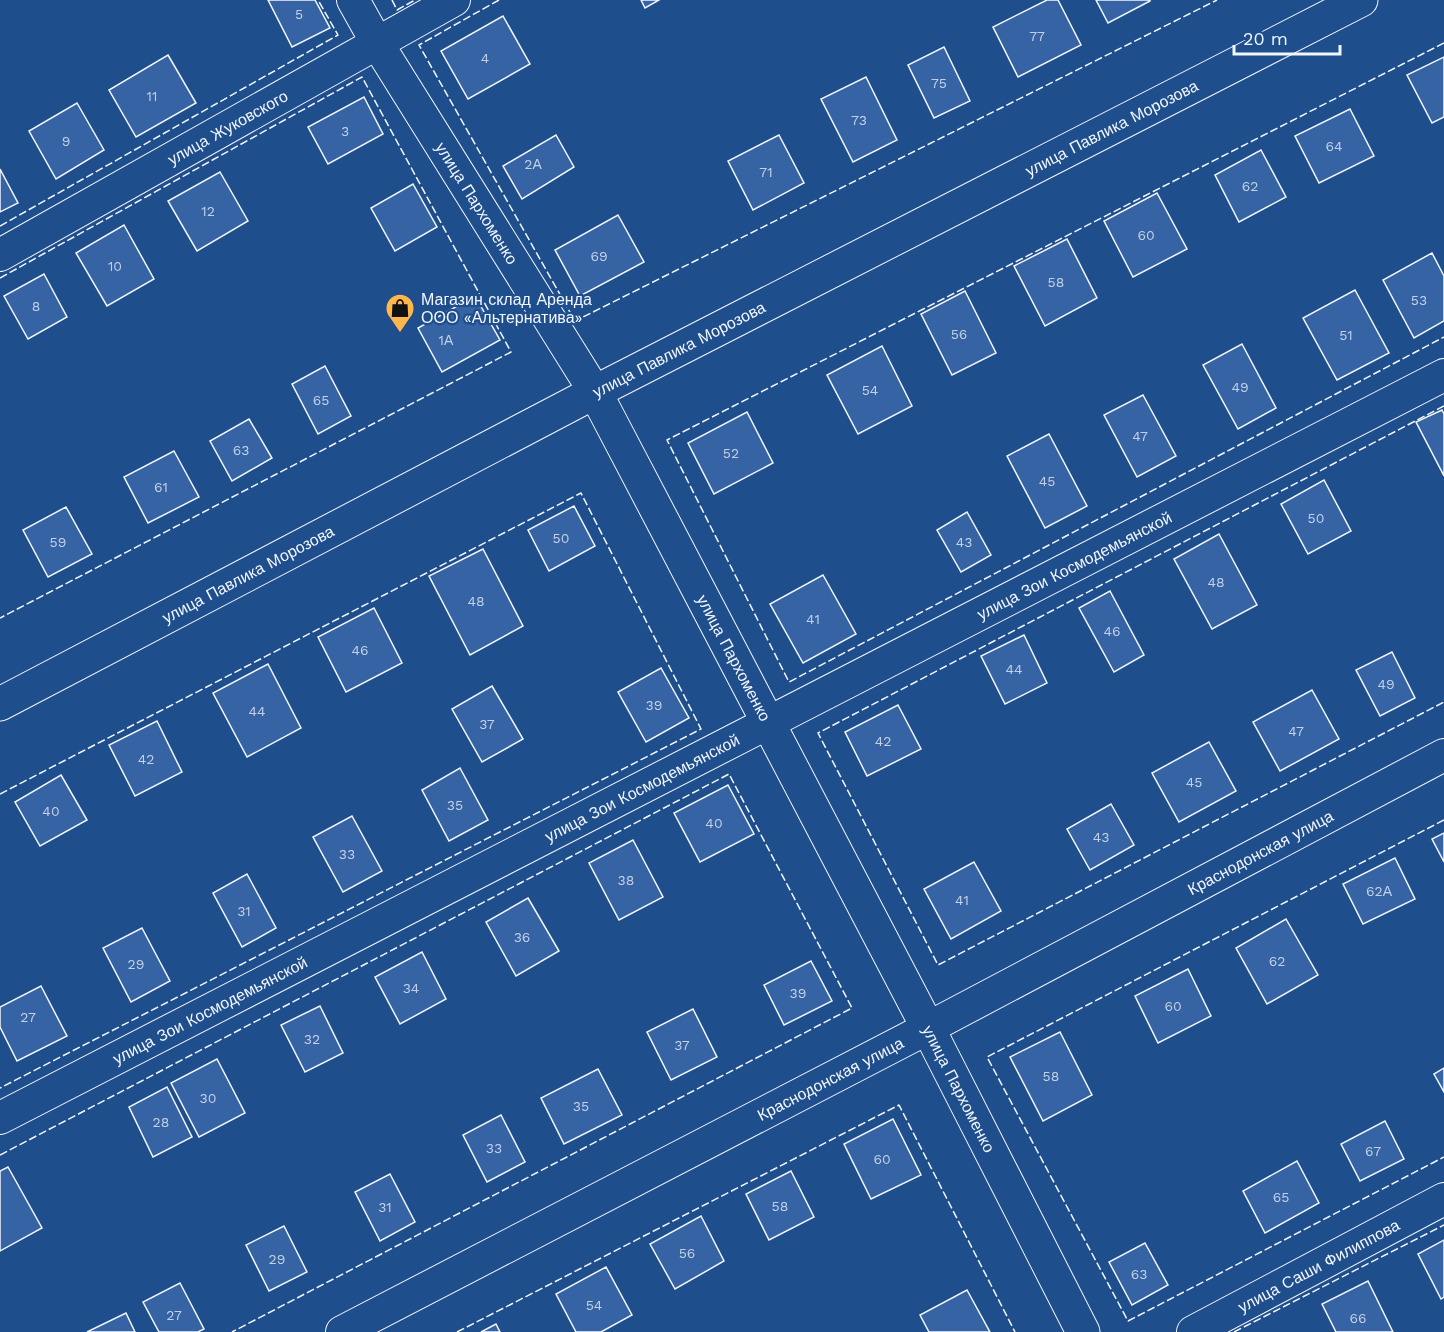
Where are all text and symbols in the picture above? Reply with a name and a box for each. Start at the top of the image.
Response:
house number: 5 [295,6,303,22]
scale bar [1234,18,1340,56]
house number: 77 [1029,28,1045,44]
text: 20 m [1243,28,1288,49]
house number: 4 [481,50,489,66]
house number: 75 [931,75,947,91]
street label: улица Павлика Морозова [1022,76,1201,180]
street label: улица Жуковского [164,86,291,169]
house number: 11 [147,88,157,104]
house number: 73 [851,112,867,128]
house number: 3 [341,123,349,139]
house number: 9 [62,133,70,149]
house number: 64 [1325,138,1343,154]
street label: улица Пархоменко [432,139,522,268]
house number: 2А [524,156,542,172]
house number: 71 [759,164,773,180]
house number: 62 [1242,178,1258,194]
house number: 12 [201,203,215,219]
house number: 60 [1137,227,1155,243]
house number: 69 [590,248,608,264]
house number: 10 [108,258,122,274]
house number: 58 [1048,274,1064,290]
place label: Магазин склад Аренда ООО «Альтернатива» [421,290,592,327]
shop icon: Магазин склад Аренда ООО «Альтернатива» [384,292,416,334]
house number: 53 [1411,292,1427,308]
street label: улица Павлика Морозова [589,297,768,401]
house number: 8 [32,298,40,314]
house number: 56 [951,326,967,342]
house number: 51 [1339,327,1353,343]
house number: 1А [439,332,454,348]
house number: 49 [1231,379,1249,395]
house number: 54 [862,382,878,398]
house number: 65 [313,392,329,408]
house number: 47 [1132,428,1148,444]
house number: 63 [233,442,249,458]
house number: 52 [723,445,739,461]
house number: 45 [1039,473,1055,489]
house number: 61 [154,479,168,495]
street label: улица Зои Космодемьянской [974,507,1175,623]
house number: 50 [1308,510,1324,526]
street label: улица Павлика Морозова [159,521,337,627]
house number: 50 [553,530,569,546]
house number: 59 [50,534,66,550]
house number: 43 [956,534,972,550]
house number: 48 [1207,574,1225,590]
street label: улица Пархоменко [693,591,775,724]
house number: 48 [467,593,485,609]
house number: 41 [806,611,820,627]
house number: 46 [1103,623,1121,639]
house number: 46 [351,642,369,658]
house number: 44 [1005,661,1023,677]
house number: 49 [1377,676,1395,692]
house number: 39 [646,697,662,713]
house number: 44 [248,703,266,719]
house number: 37 [479,716,495,732]
house number: 47 [1288,723,1304,739]
street label: улица Зои Космодемьянской [541,730,743,846]
house number: 42 [875,733,891,749]
house number: 42 [138,751,154,767]
house number: 45 [1186,774,1202,790]
house number: 35 [447,797,463,813]
house number: 40 [42,803,60,819]
street label: Краснодонская улица [1184,806,1336,899]
house number: 40 [705,815,723,831]
house number: 43 [1093,829,1109,845]
house number: 33 [339,846,355,862]
house number: 38 [618,872,634,888]
house number: 62А [1366,883,1393,899]
house number: 41 [955,892,969,908]
house number: 31 [237,903,251,919]
house number: 36 [514,929,530,945]
street label: улица Зои Космодемьянской [109,952,310,1068]
house number: 62 [1269,953,1285,969]
house number: 29 [128,956,144,972]
house number: 34 [403,980,419,996]
house number: 39 [790,985,806,1001]
house number: 60 [1164,998,1182,1014]
house number: 27 [20,1009,36,1025]
street label: улица Пархоменко [919,1022,999,1156]
house number: 32 [304,1031,320,1047]
street label: Краснодонская улица [754,1033,907,1124]
house number: 37 [674,1037,690,1053]
house number: 58 [1043,1068,1059,1084]
house number: 30 [200,1090,216,1106]
house number: 35 [573,1098,589,1114]
house number: 28 [153,1114,169,1130]
house number: 33 [486,1140,502,1156]
house number: 67 [1365,1143,1381,1159]
house number: 60 [873,1151,891,1167]
house number: 65 [1273,1189,1289,1205]
house number: 58 [772,1198,788,1214]
house number: 31 [378,1199,392,1215]
street label: улица Саши Филиппова [1234,1215,1403,1316]
house number: 56 [679,1245,695,1261]
house number: 29 [269,1251,285,1267]
house number: 63 [1131,1266,1147,1282]
house number: 54 [586,1297,602,1313]
house number: 27 [166,1307,182,1323]
house number: 66 [1349,1310,1367,1326]

